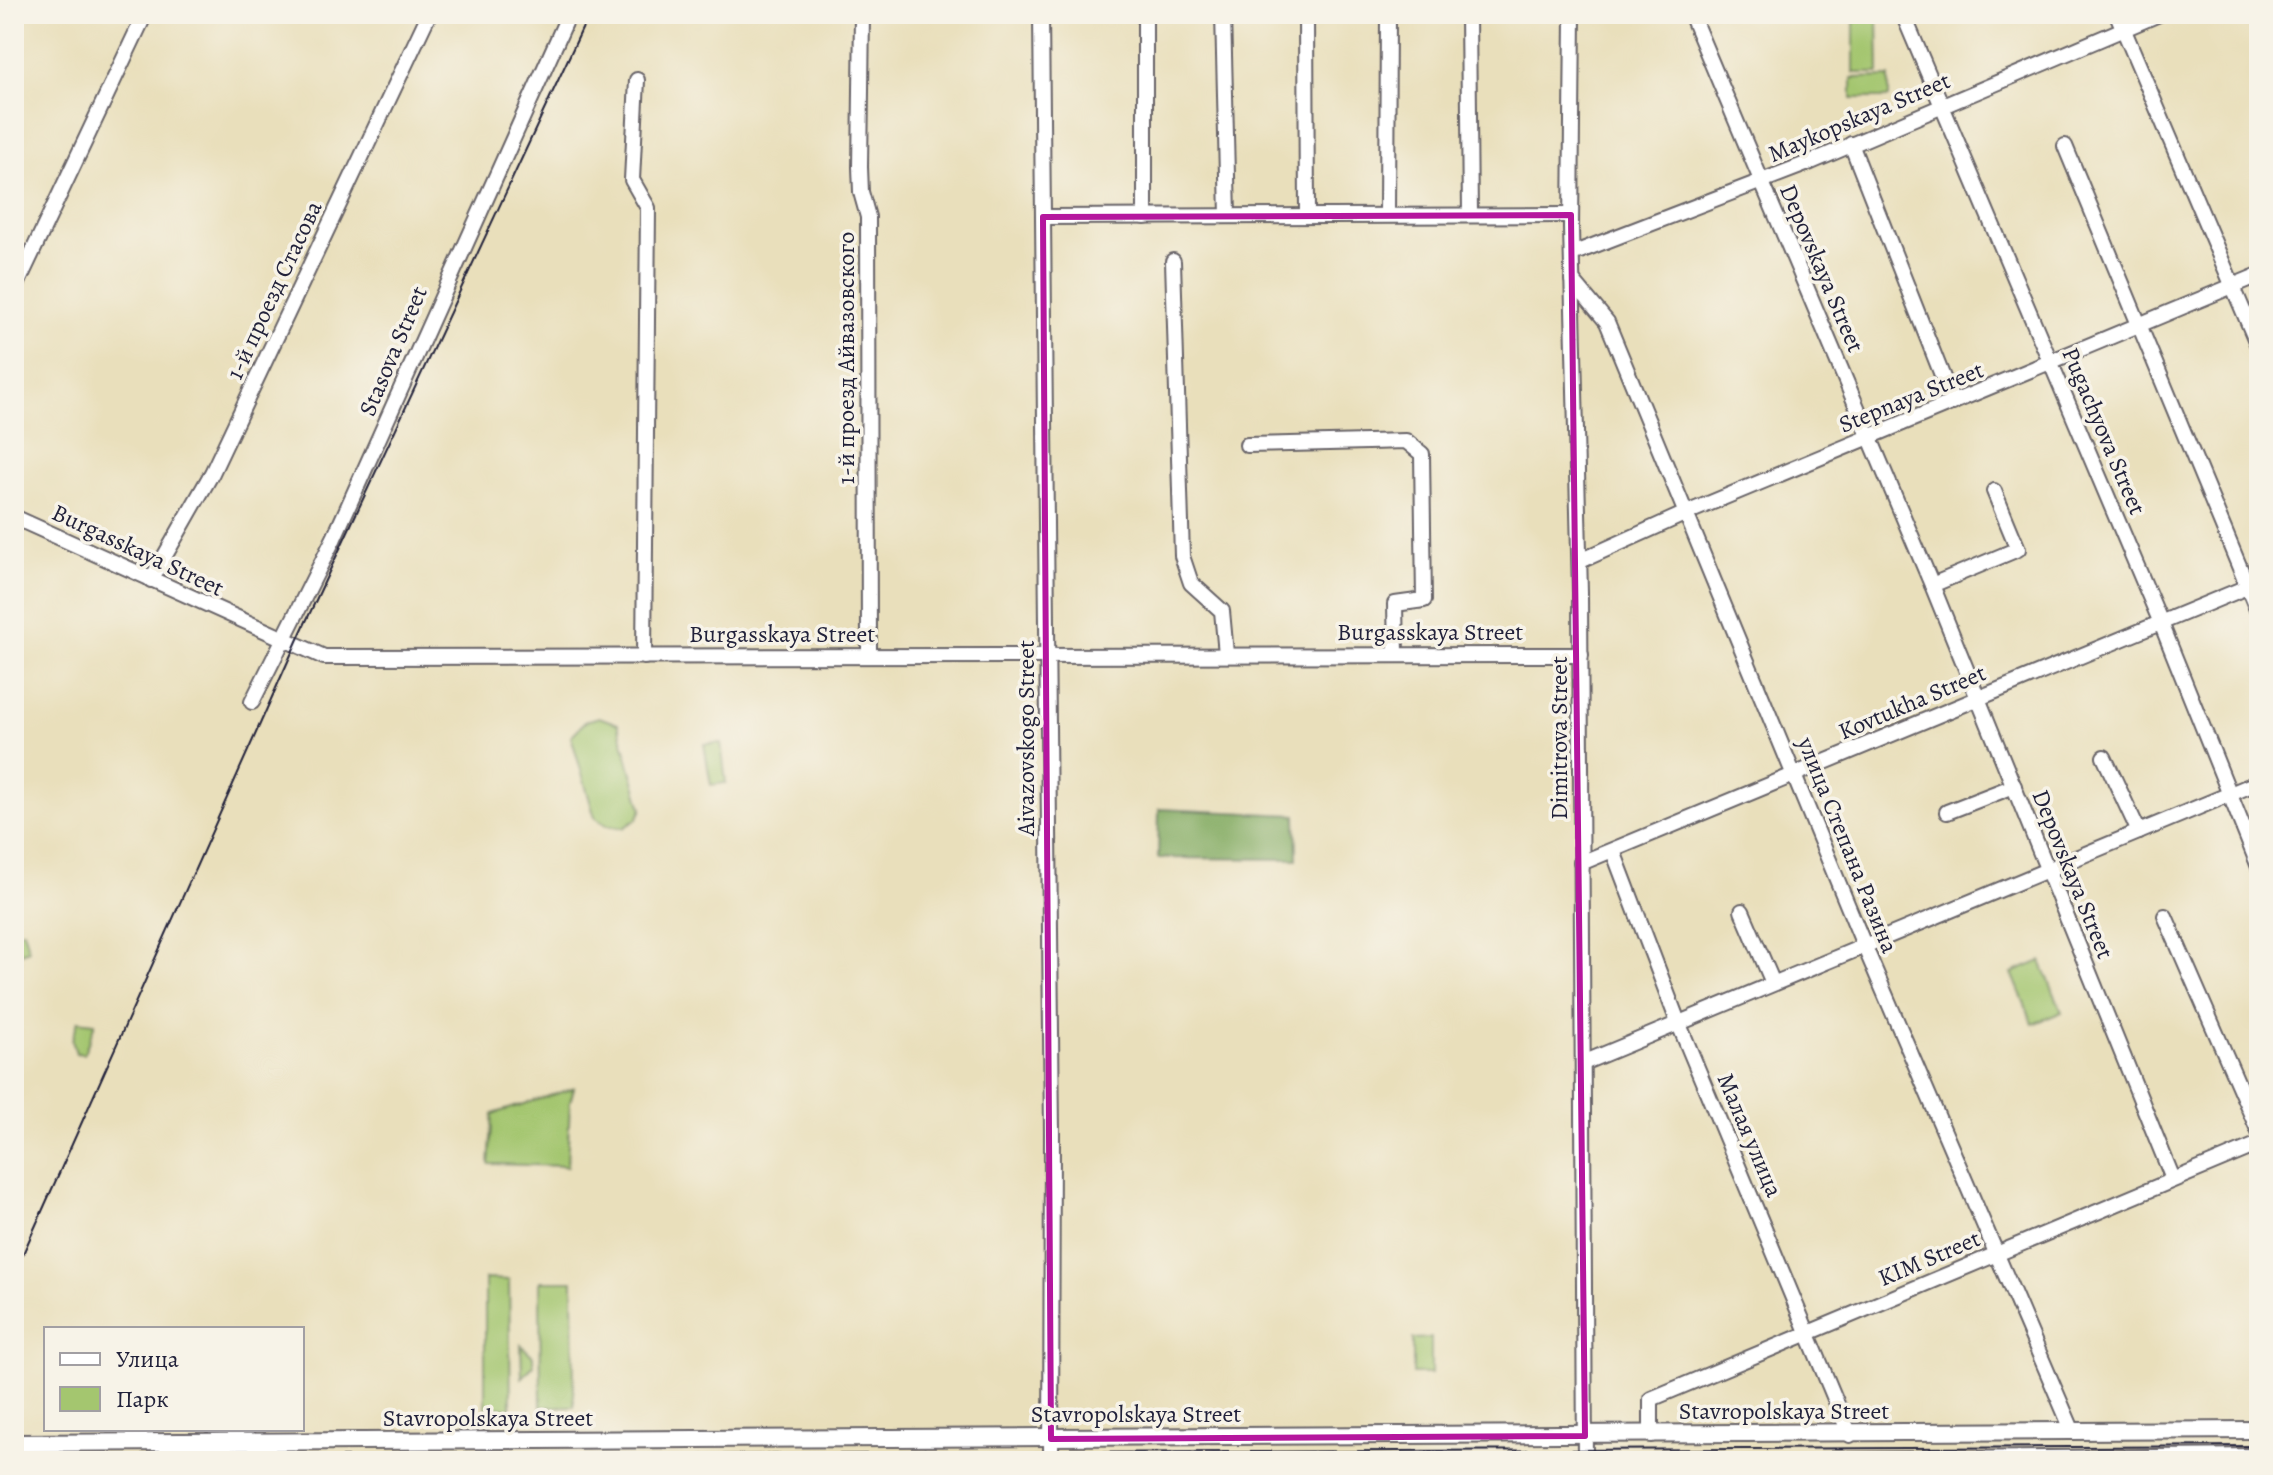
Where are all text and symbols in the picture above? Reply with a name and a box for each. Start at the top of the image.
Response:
street label: Maykopskaya Street [1763,64,1955,170]
street label: Depovskaya Street [1772,179,1872,357]
street label: 1-й проезд Стасова [219,195,329,385]
street label: 1-й проезд Айвазовского [830,232,862,484]
street label: Stasova Street [351,281,435,421]
street label: Pugachyova Street [2054,342,2154,520]
street label: Stepnaya Street [1834,353,1988,441]
street label: Burgasskaya Street [47,496,229,604]
street label: Burgasskaya Street [1337,616,1523,648]
street label: Burgasskaya Street [689,618,875,650]
street label: Aivazovskogo Street [1010,640,1042,837]
street label: Dimitrova Street [1543,656,1575,820]
street label: Kovtukha Street [1833,657,1991,747]
street label: улица Степана Разина [1790,731,1906,958]
street label: Depovskaya Street [2025,785,2122,963]
street label: Малая улица [1710,1068,1790,1202]
street label: KIM Street [1873,1222,1985,1294]
legend [44,1327,304,1431]
text: Улица [116,1343,179,1375]
text: Парк [116,1383,169,1415]
street label: Stavropolskaya Street [1679,1395,1889,1427]
street label: Stavropolskaya Street [1031,1398,1241,1430]
street label: Stavropolskaya Street [383,1402,593,1434]

